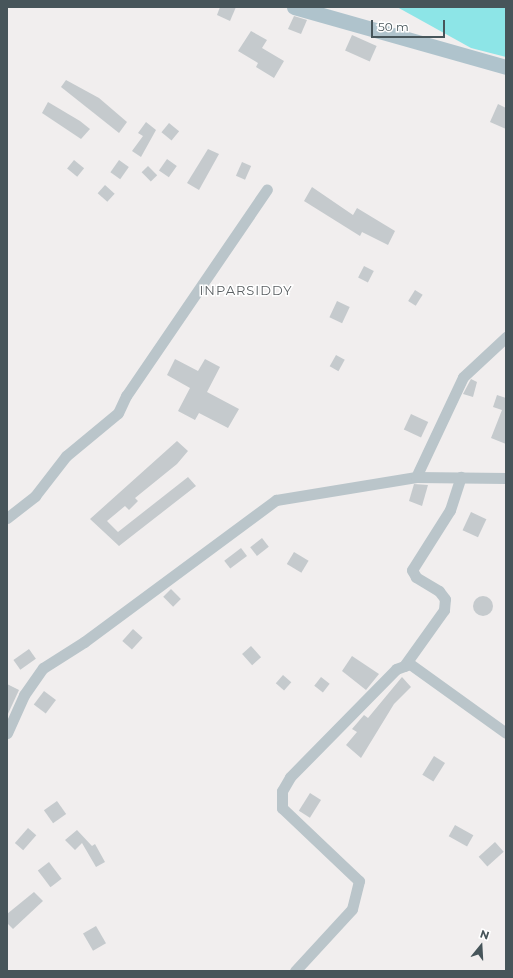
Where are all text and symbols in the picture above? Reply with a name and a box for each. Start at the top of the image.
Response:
scale bar [373,12,447,38]
text: 50 m [378,19,409,34]
district label: INPARSIDDY [199,282,293,298]
north arrow [461,926,501,966]
text: N [478,927,491,943]

